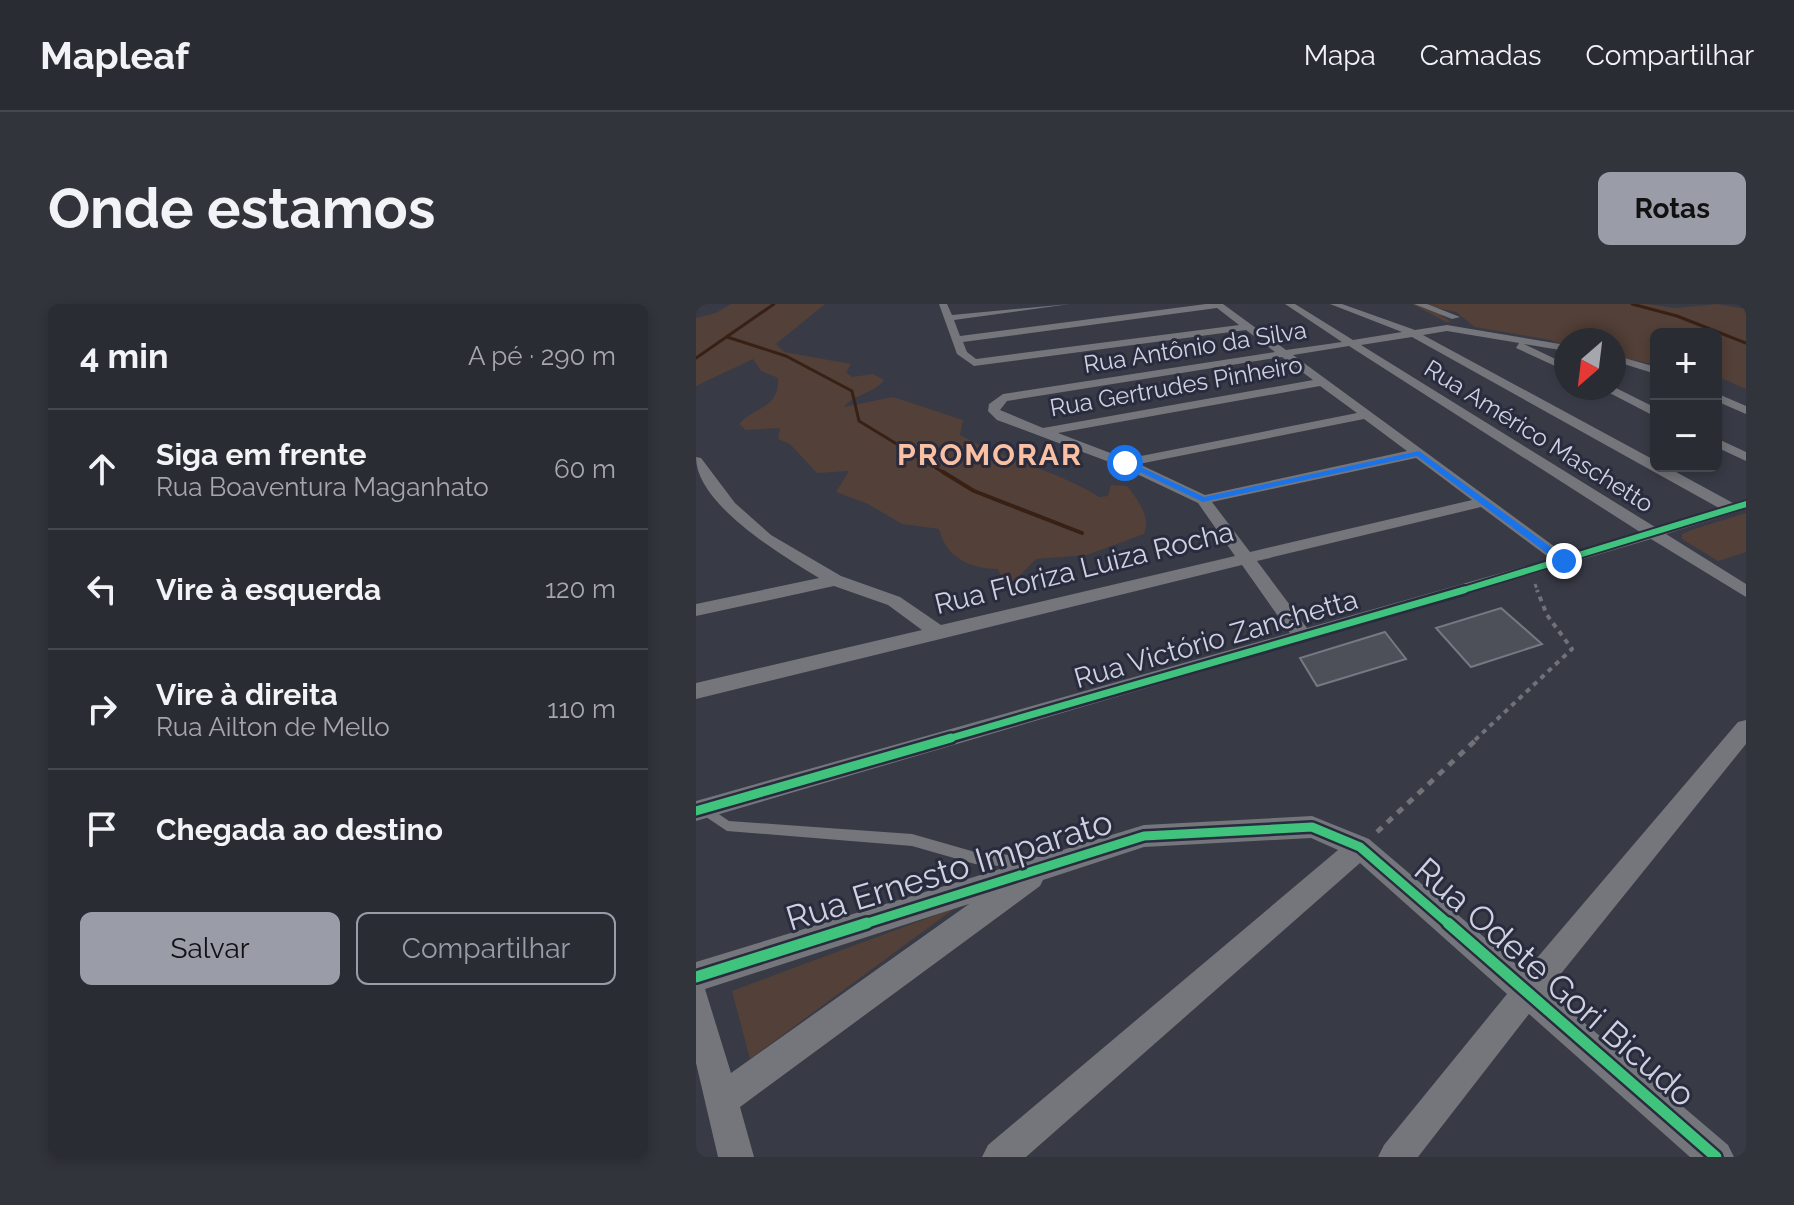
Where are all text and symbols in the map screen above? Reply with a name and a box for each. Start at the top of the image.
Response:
text: Mapleaf [40,33,189,78]
text: Mapa [1304,39,1376,72]
text: Camadas [1420,39,1542,72]
text: Compartilhar [1586,39,1754,72]
button: Rotas [1598,172,1746,245]
text: Onde estamos [48,175,435,241]
street label: Rua Antônio da Silva [1081,315,1309,379]
north arrow [1554,328,1626,400]
map controls [1650,328,1722,472]
button: + [1650,328,1722,400]
text: 4 min [80,336,168,376]
text: A pé · 290 m [468,341,616,371]
street label: Rua Gertrudes Pinheiro [1047,350,1305,422]
street label: Rua Américo Maschetto [1419,354,1659,518]
button: − [1650,400,1722,472]
text: Siga em frente [156,437,366,472]
district label: PROMORAR [897,437,1083,472]
route start [1107,445,1143,481]
icon: ahead [80,447,124,491]
text: 60 m [554,454,616,484]
text: Rua Boaventura Maganhato [156,472,489,502]
street label: Rua Floriza Luiza Rocha [931,515,1237,621]
route end [1546,543,1582,579]
icon: left [80,567,124,611]
text: Vire à esquerda [156,572,381,607]
text: 120 m [545,574,616,604]
street label: Rua Victório Zanchetta [1070,583,1362,695]
text: Vire à direita [156,677,338,712]
icon: right [80,687,124,731]
text: 110 m [547,694,616,724]
text: Rua Ailton de Mello [156,712,390,742]
street label: Rua Ernesto Imparato [781,801,1117,939]
icon: arrive [80,807,124,851]
text: Chegada ao destino [156,812,443,847]
street label: Rua Odete Gori Bicudo [1407,849,1703,1115]
button: Salvar [80,912,340,985]
button: Compartilhar [356,912,616,985]

